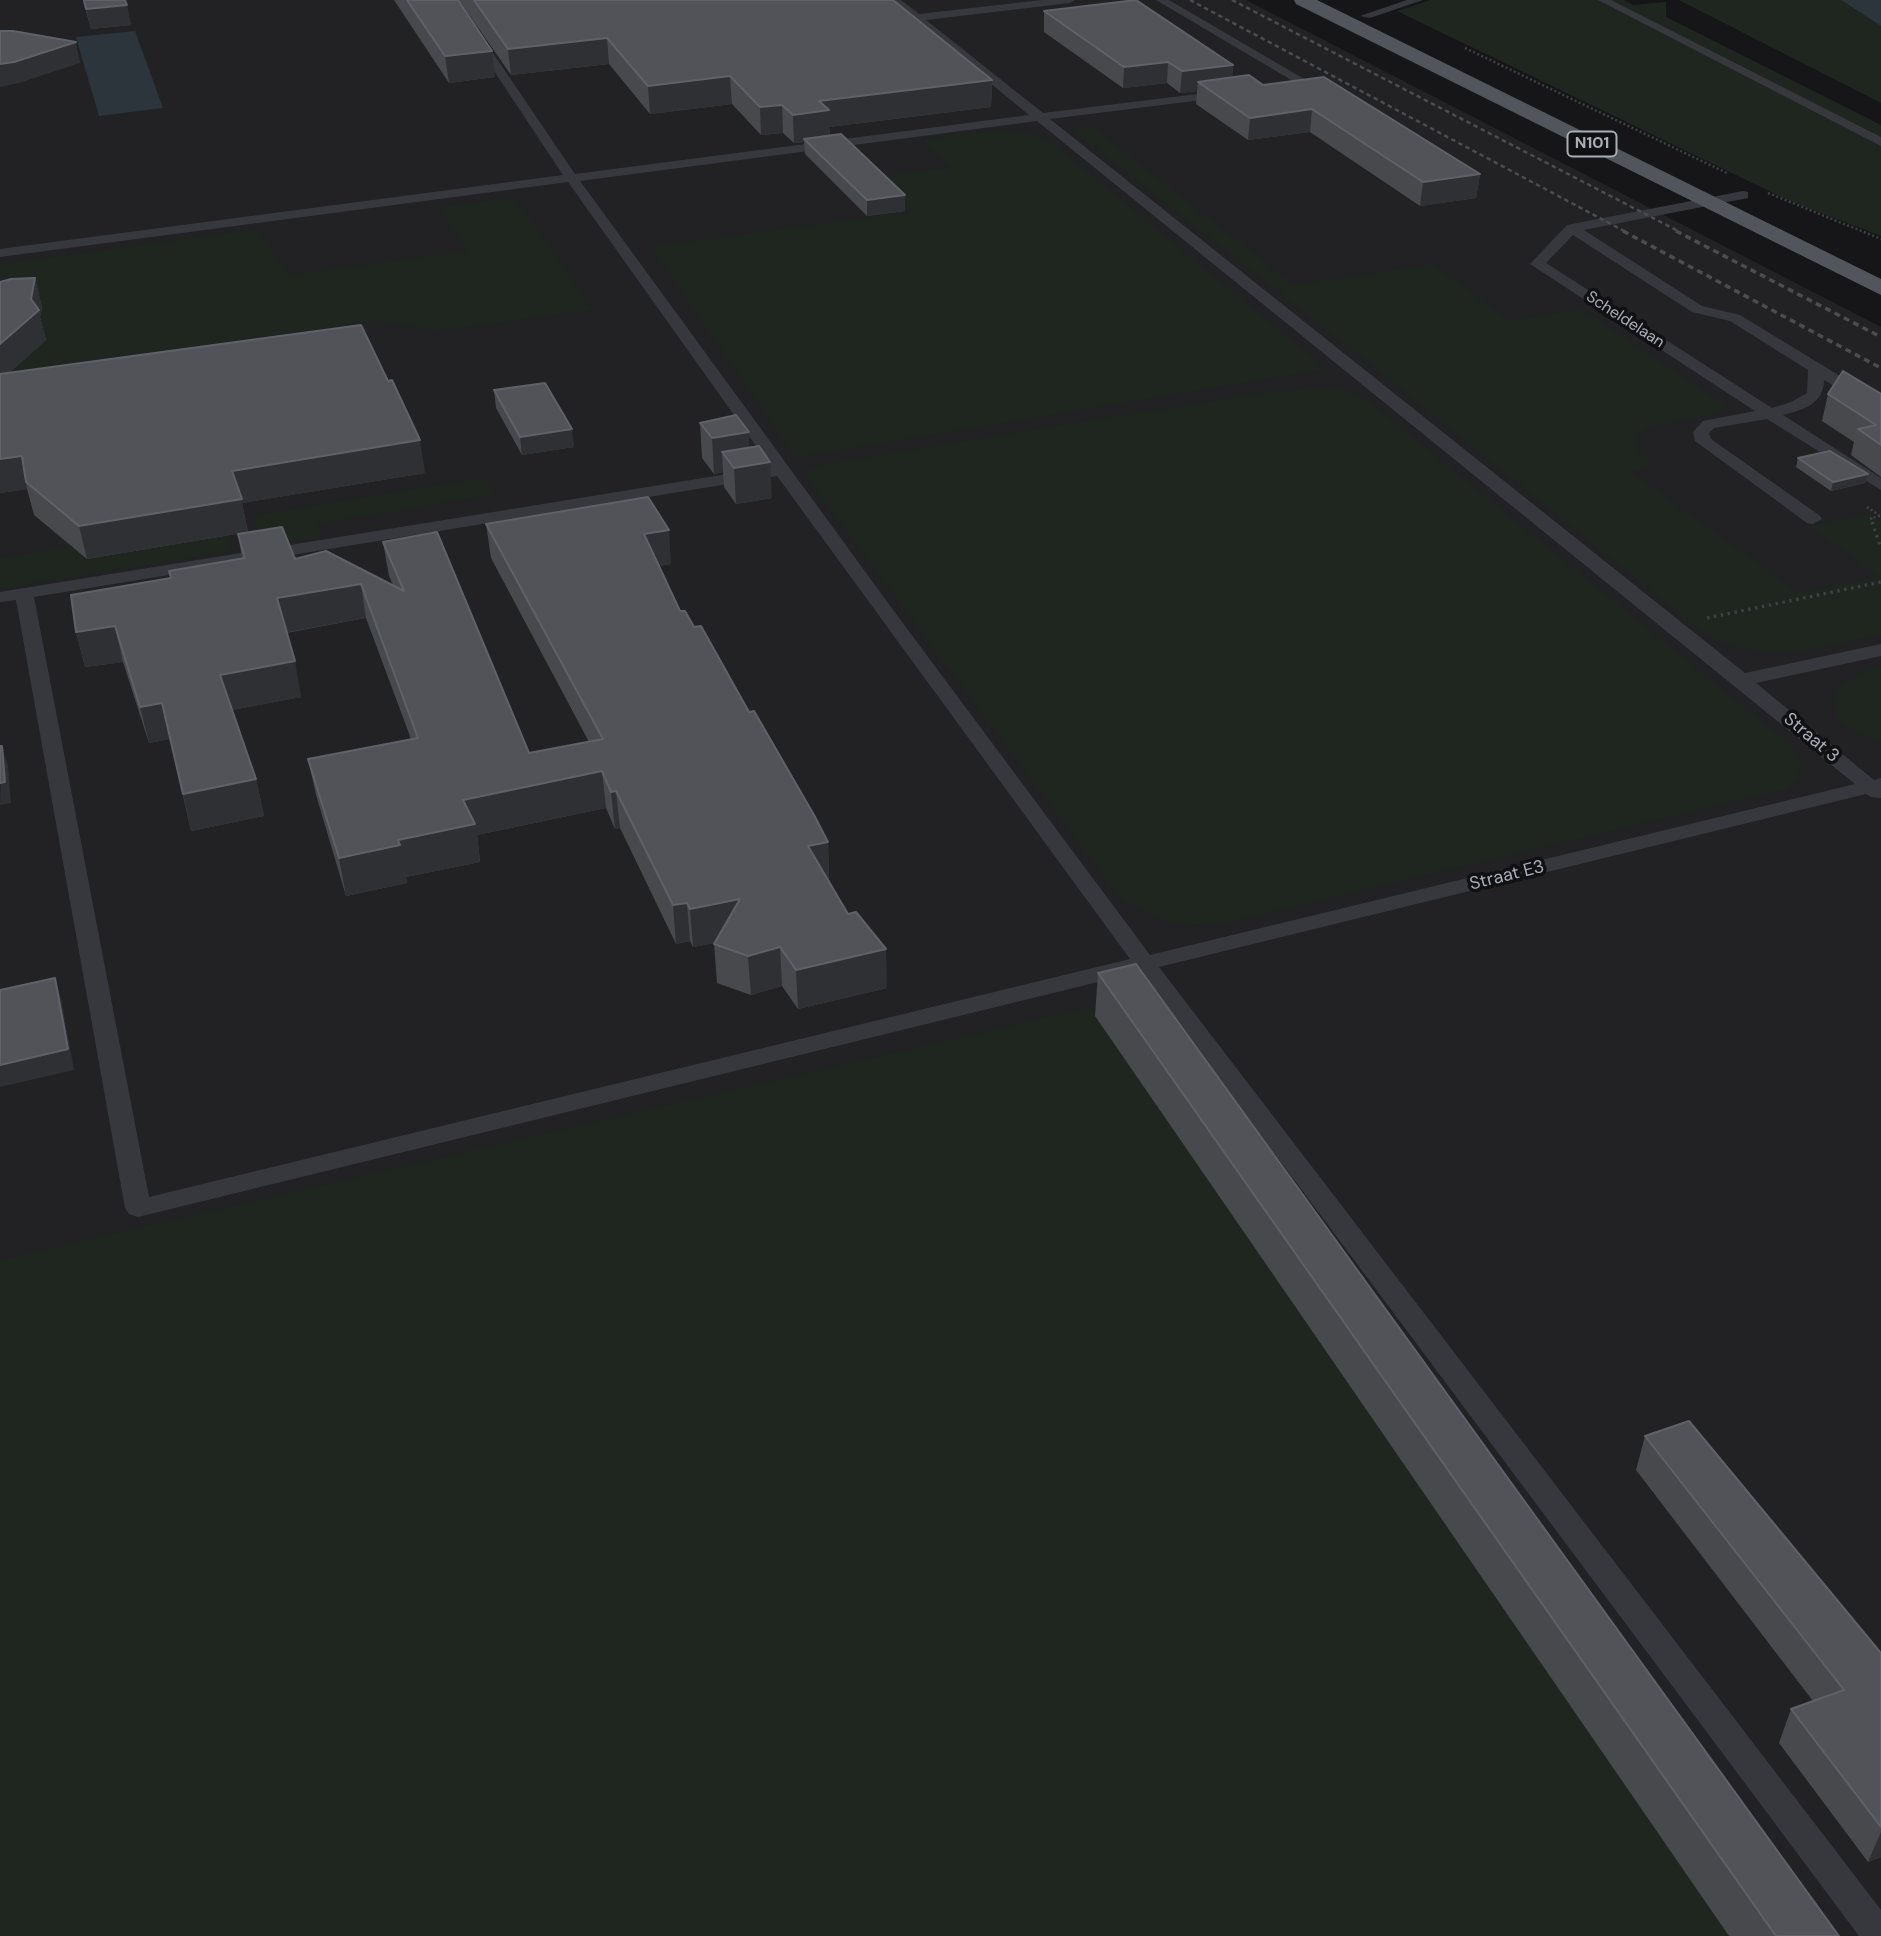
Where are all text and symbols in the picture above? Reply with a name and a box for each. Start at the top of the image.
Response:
road number: N101 [1568,132,1616,156]
street label: Scheldelaan [1582,288,1668,352]
street label: Straat 3 [1779,709,1843,767]
street label: Straat E3 [1467,856,1547,896]

